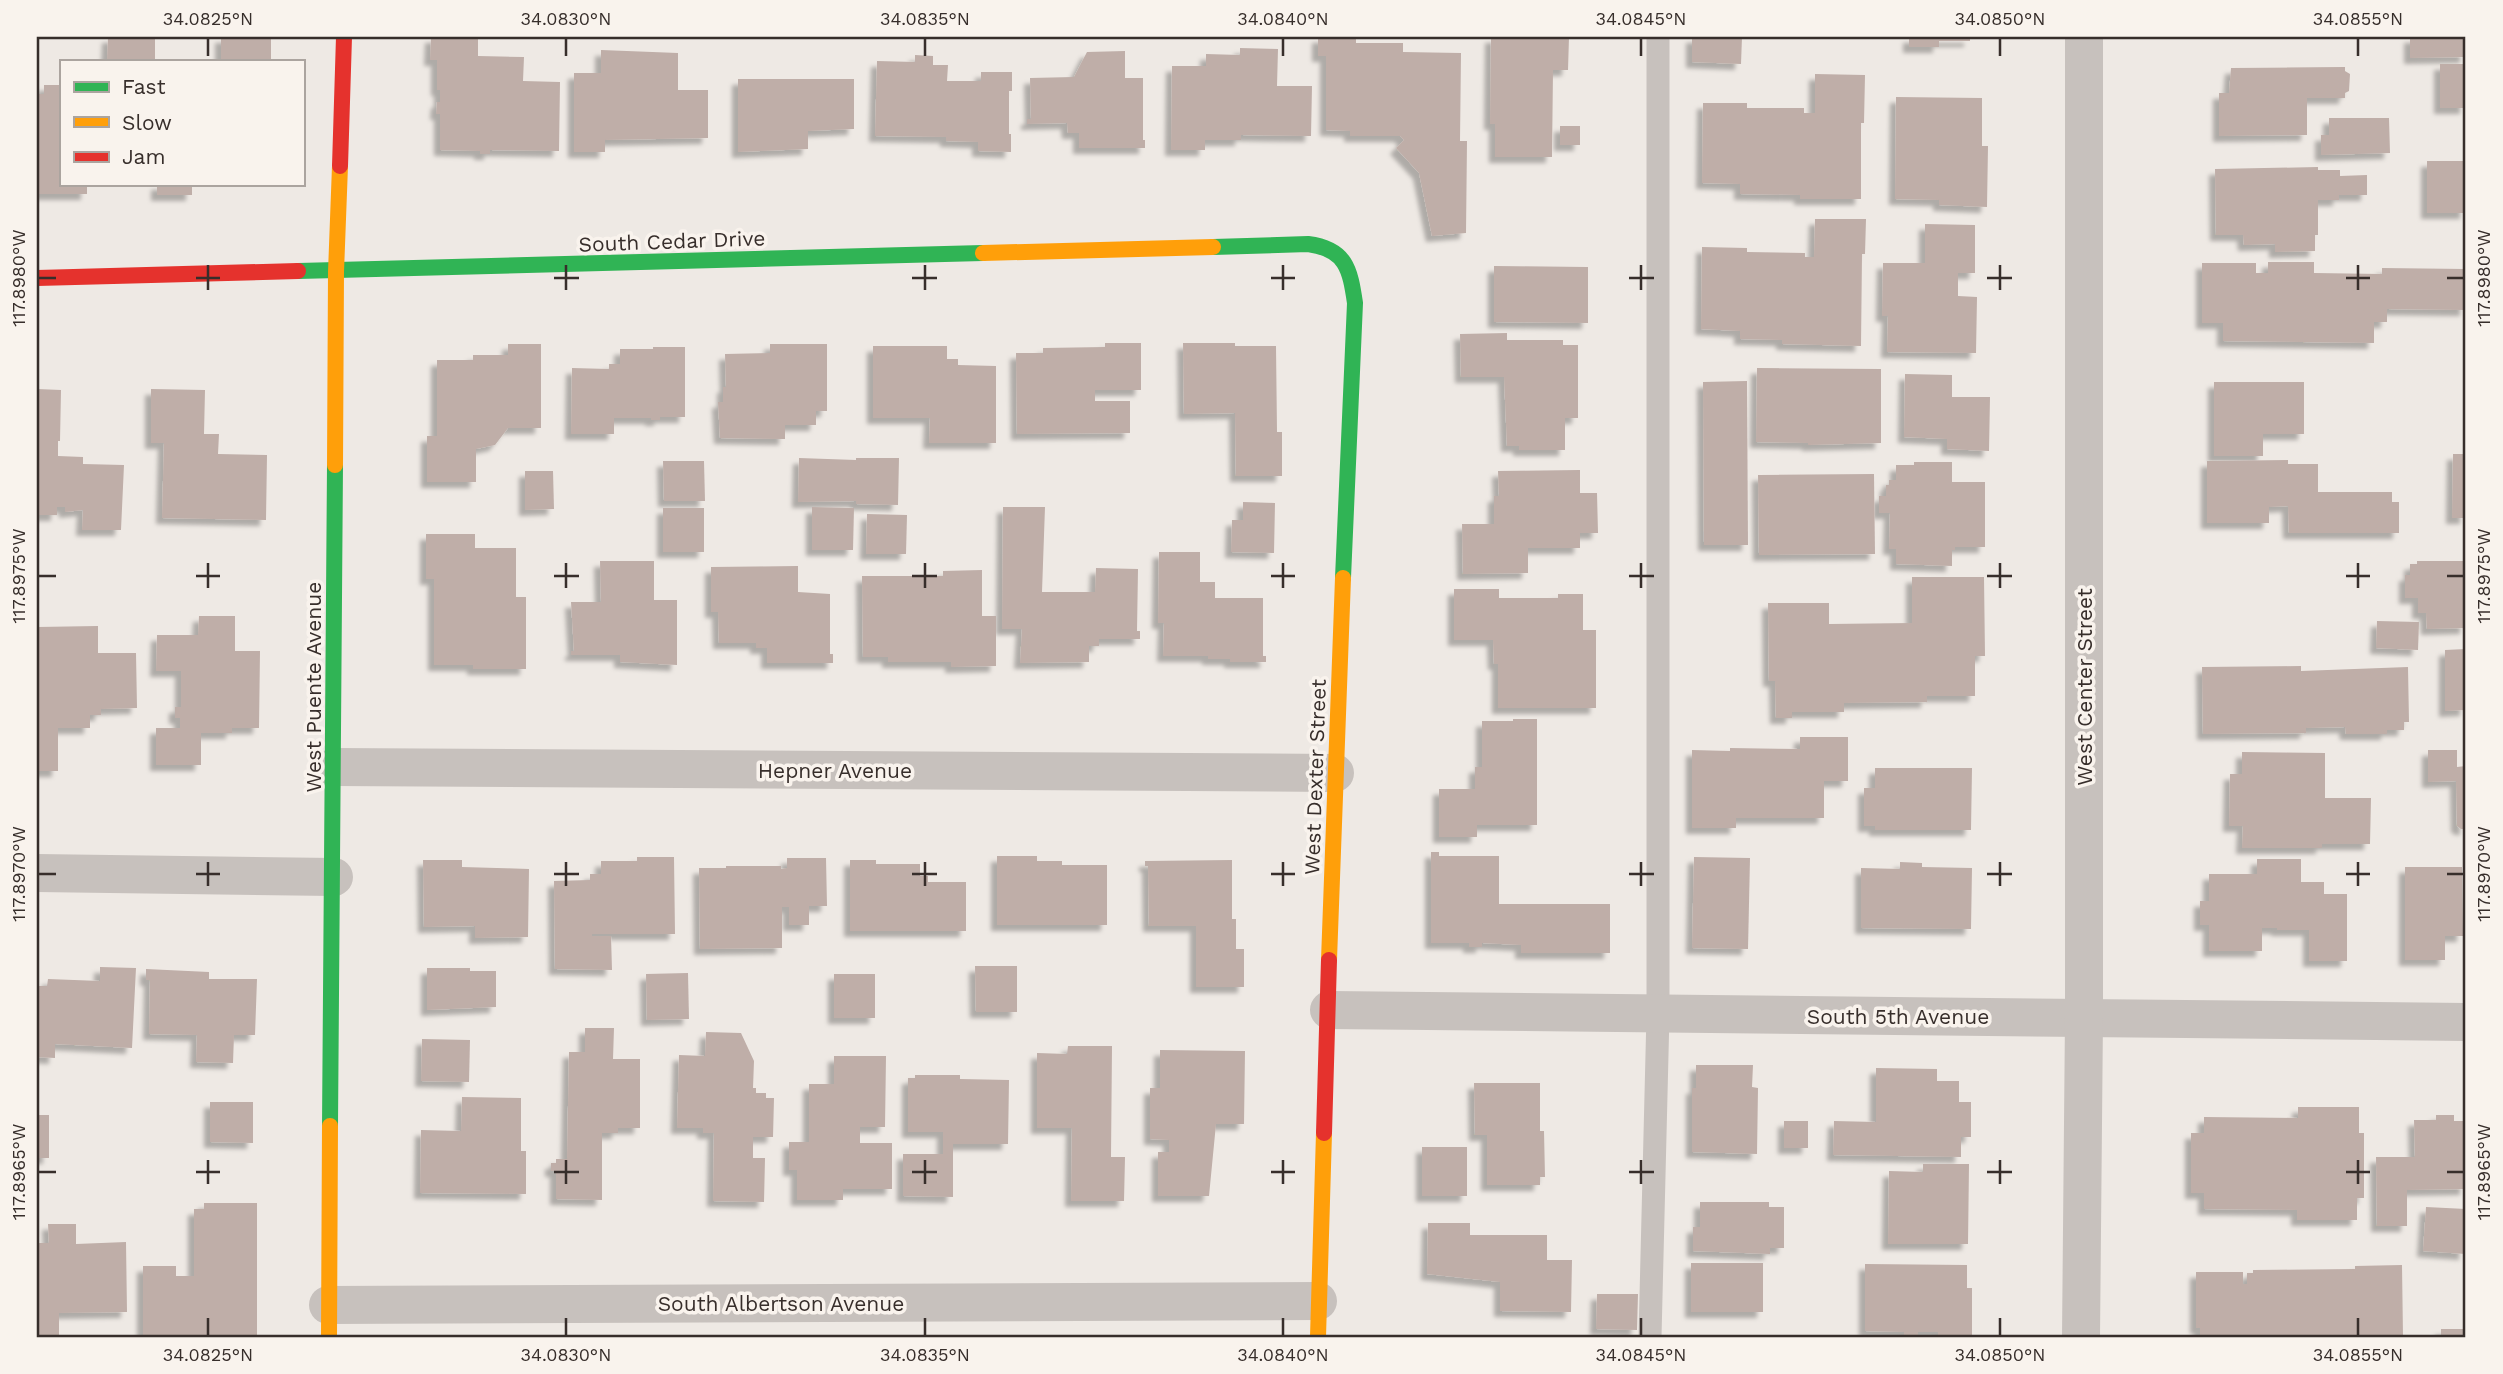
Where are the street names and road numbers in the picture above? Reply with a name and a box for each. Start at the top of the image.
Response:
street label: South Cedar Drive [578,225,766,257]
street label: West Puente Avenue [301,582,326,792]
street label: West Center Street [2072,588,2097,786]
street label: West Dexter Street [1299,678,1331,875]
street label: Hepner Avenue [758,758,912,783]
street label: South 5th Avenue [1807,1004,1989,1029]
street label: South Albertson Avenue [658,1291,904,1316]

